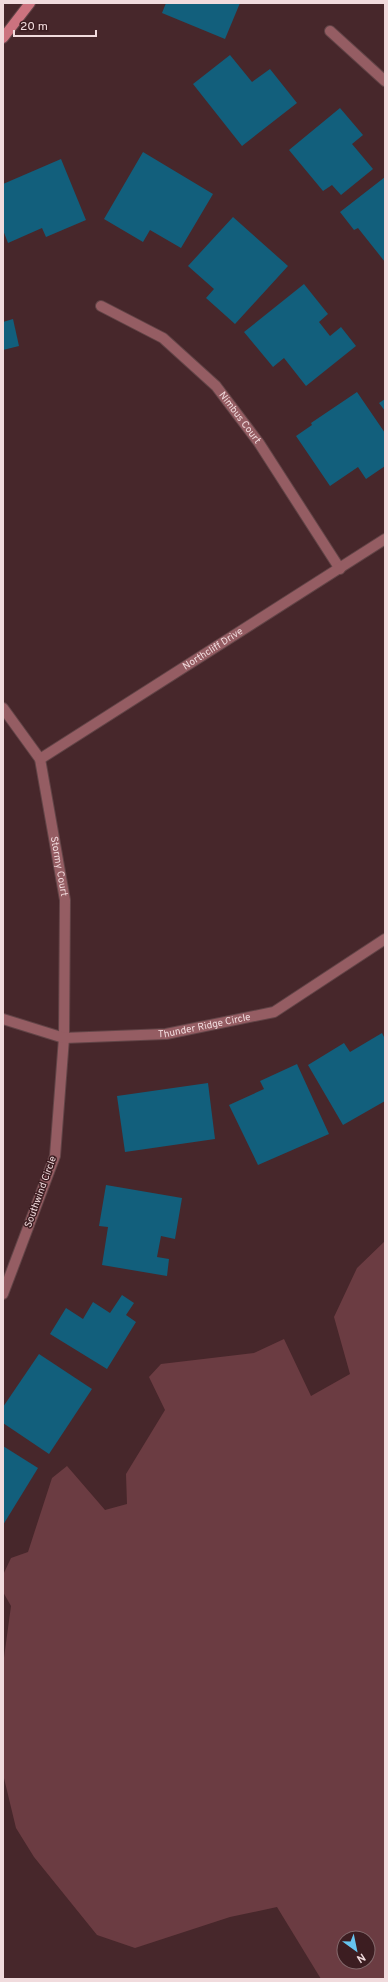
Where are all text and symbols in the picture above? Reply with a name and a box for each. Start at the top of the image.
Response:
scale bar [14,12,96,38]
text: 20 m [20,19,48,35]
street label: Nimbus Court [216,389,264,447]
street label: Northcliff Drive [180,625,245,673]
street label: Stormy Court [47,835,71,898]
street label: Thunder Ridge Circle [158,1010,252,1041]
street label: Southwind Circle [22,1154,60,1230]
north arrow [336,1930,376,1970]
text: N [354,1950,368,1966]

